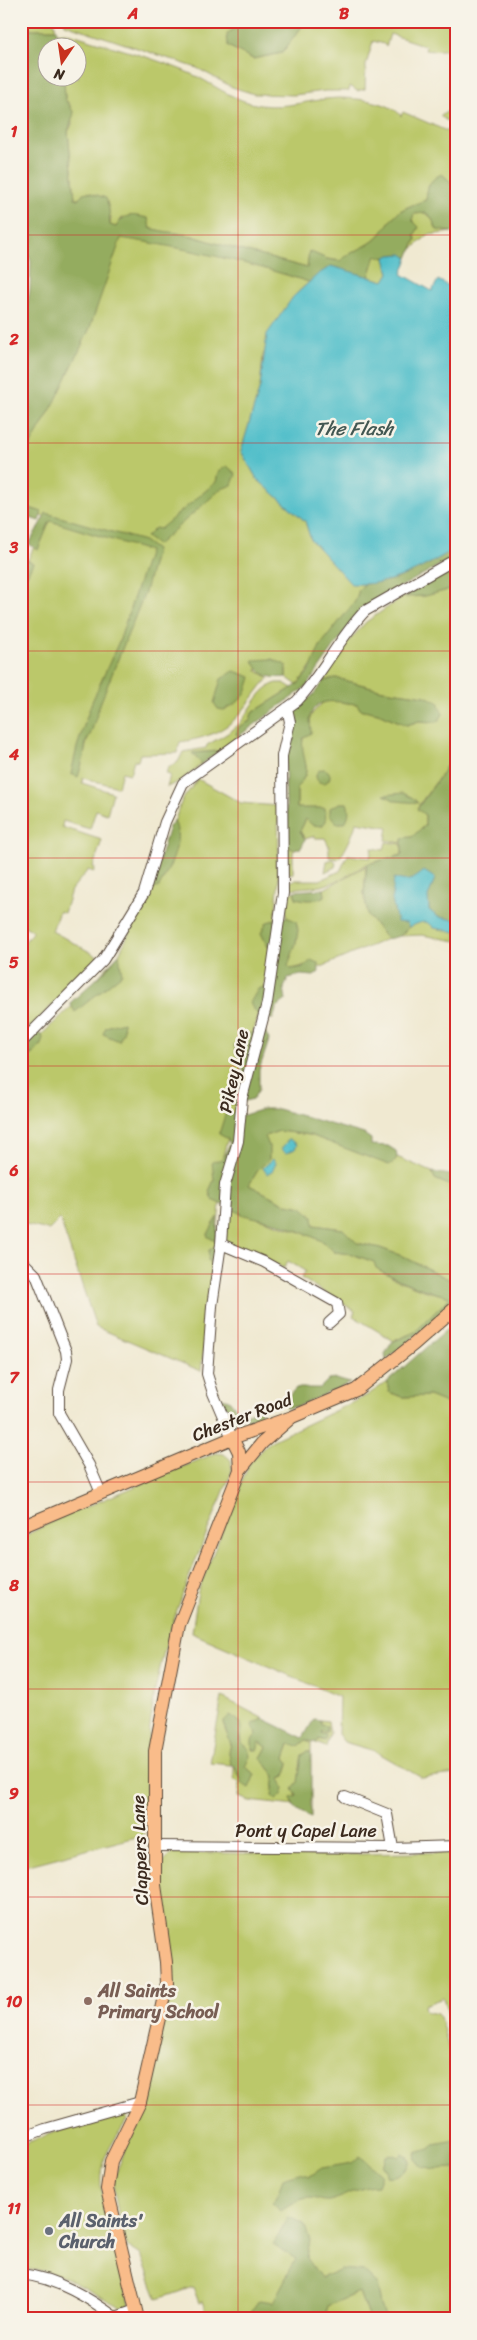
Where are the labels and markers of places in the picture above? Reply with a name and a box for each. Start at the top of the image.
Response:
place label: All Saints Primary School [97,1975,220,2028]
marker: All Saints Primary School [82,1995,94,2007]
place label: All Saints' Church [58,2205,144,2258]
marker: All Saints' Church [43,2225,55,2237]

